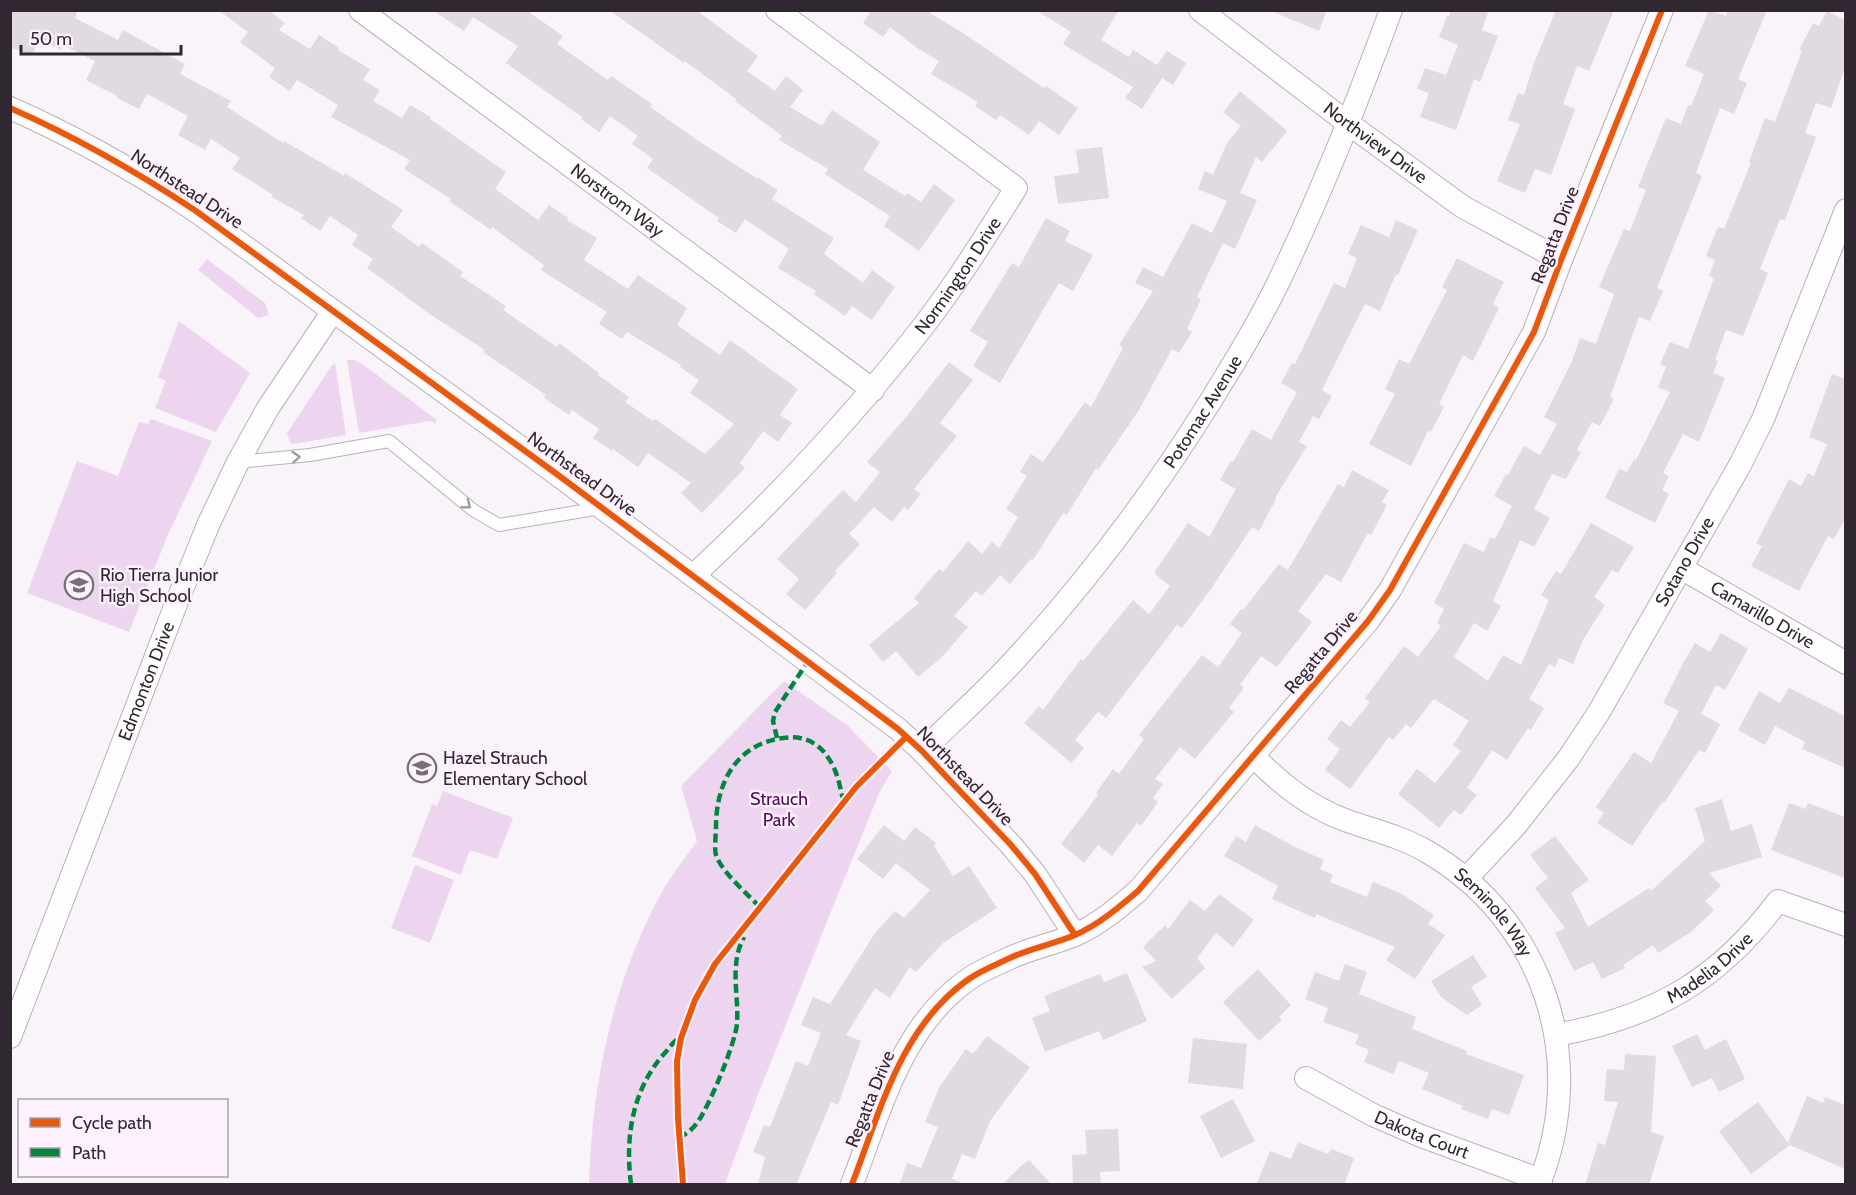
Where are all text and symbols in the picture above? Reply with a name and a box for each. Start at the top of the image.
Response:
scale bar [21,18,182,56]
text: 50 m [30,28,72,50]
street label: Northview Drive [1319,98,1431,188]
street label: Northstead Drive [127,144,247,234]
street label: Norstrom Way [566,159,668,242]
street label: Regatta Drive [1526,183,1584,287]
street label: Normington Drive [910,213,1006,339]
street label: Potomac Avenue [1159,351,1247,472]
street label: Northstead Drive [523,427,641,521]
one-way arrow [292,450,301,463]
one-way arrow [461,498,472,509]
street label: Sotano Drive [1651,513,1719,610]
place label: Rio Tierra Junior High School [100,564,219,607]
school or university icon: Rio Tierra Junior High School [63,569,95,601]
street label: Camarillo Drive [1706,576,1818,654]
street label: Regatta Drive [1280,606,1362,698]
street label: Edmonton Drive [114,619,179,744]
street label: Northstead Drive [912,722,1018,830]
place label: Hazel Strauch Elementary School [443,747,588,790]
school or university icon: Hazel Strauch Elementary School [406,752,438,784]
park label: Strauch Park [750,788,808,831]
street label: Seminole Way [1450,863,1537,960]
street label: Madelia Drive [1663,928,1757,1008]
street label: Regatta Drive [841,1047,899,1151]
legend [18,1099,228,1177]
street label: Dakota Court [1371,1106,1472,1164]
text: Cycle path [72,1112,152,1134]
text: Path [72,1142,106,1164]

